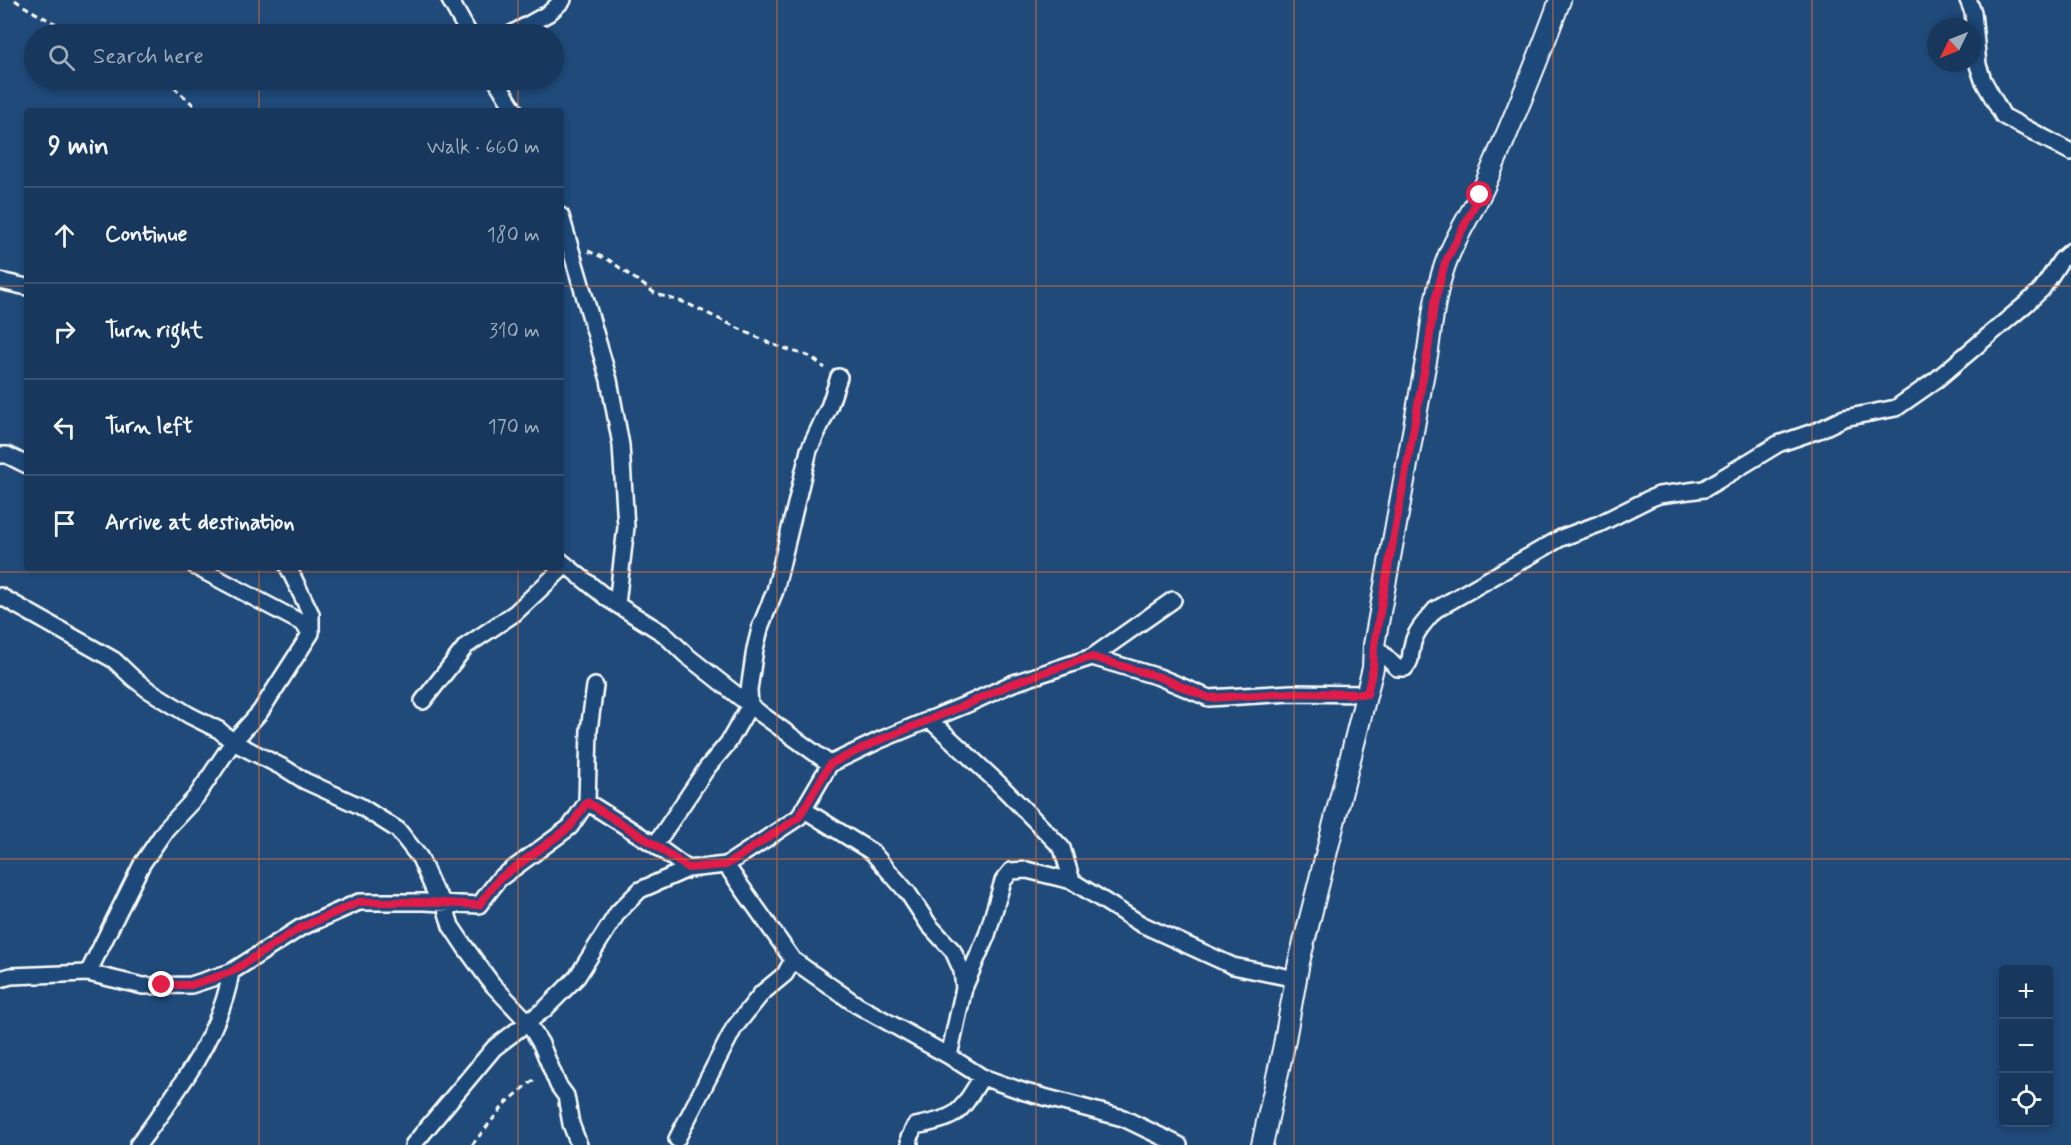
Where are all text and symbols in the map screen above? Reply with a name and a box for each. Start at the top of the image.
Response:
north arrow [1927,18,1981,72]
search box [24,24,564,90]
icon: search [45,41,78,74]
text: Search here [93,43,204,71]
text: 9 min [48,130,109,164]
text: Walk · 660 m [427,134,540,161]
route start [1466,181,1492,207]
icon: ahead [48,219,81,252]
text: Continue [105,221,187,249]
text: 180 m [487,222,540,249]
icon: right [48,315,81,348]
text: Turn right [105,317,203,345]
text: 310 m [489,318,540,345]
icon: left [48,411,81,444]
text: Turn left [105,413,193,441]
text: 170 m [488,414,540,441]
icon: arrive [48,507,81,540]
text: Arrive at destination [105,509,295,537]
map controls [1999,965,2053,1127]
button: + [1999,965,2053,1019]
route end [148,971,174,997]
button: − [1999,1019,2053,1073]
button: locate [1999,1073,2053,1127]

